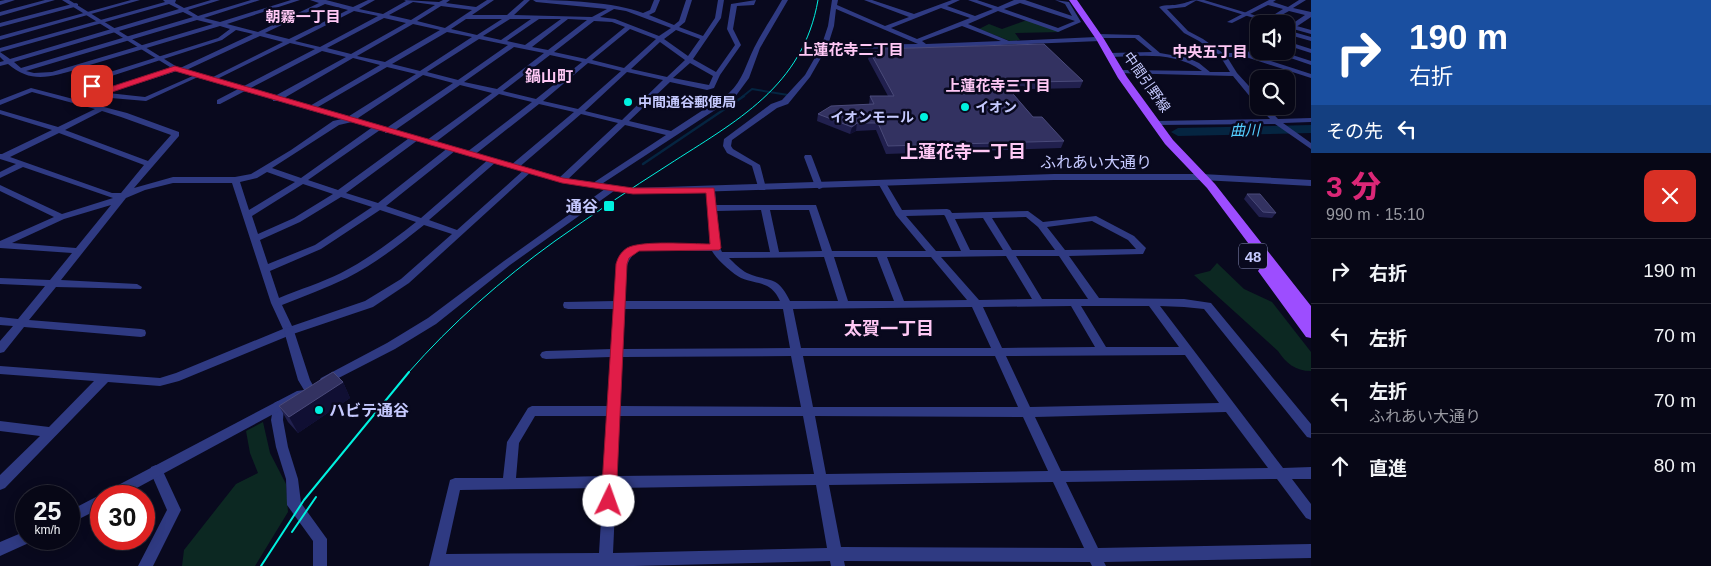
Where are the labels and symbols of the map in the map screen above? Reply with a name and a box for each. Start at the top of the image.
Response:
district label: 朝霧一丁目 [265,8,341,25]
district label: 上蓮花寺二丁目 [798,41,904,58]
district label: 中央五丁目 [1172,43,1248,60]
street label: 中間引野線 [1120,49,1174,115]
pin [71,65,113,107]
district label: 鍋山町 [525,68,573,85]
district label: 上蓮花寺三丁目 [945,77,1051,94]
place label: 中間通谷郵便局 [638,94,736,110]
marker: 中間通谷郵便局 [622,96,634,108]
place label: イオン [975,99,1017,115]
marker: イオン [959,101,971,113]
place label: イオンモール [830,109,914,125]
marker: イオンモール [918,111,930,123]
water label: 曲川 [1230,121,1262,139]
district label: 上蓮花寺一丁目 [900,142,1026,162]
street label: ふれあい大通り [1040,154,1152,171]
place label: 通谷 [566,198,598,215]
marker: 通谷 [602,199,616,213]
road number: 48 [1239,244,1267,268]
district label: 太賀一丁目 [844,319,934,339]
place label: ハビテ通谷 [329,402,409,419]
marker: ハビテ通谷 [313,404,325,416]
position arrow [582,474,634,526]
speed limit sign: 30 [90,485,155,550]

